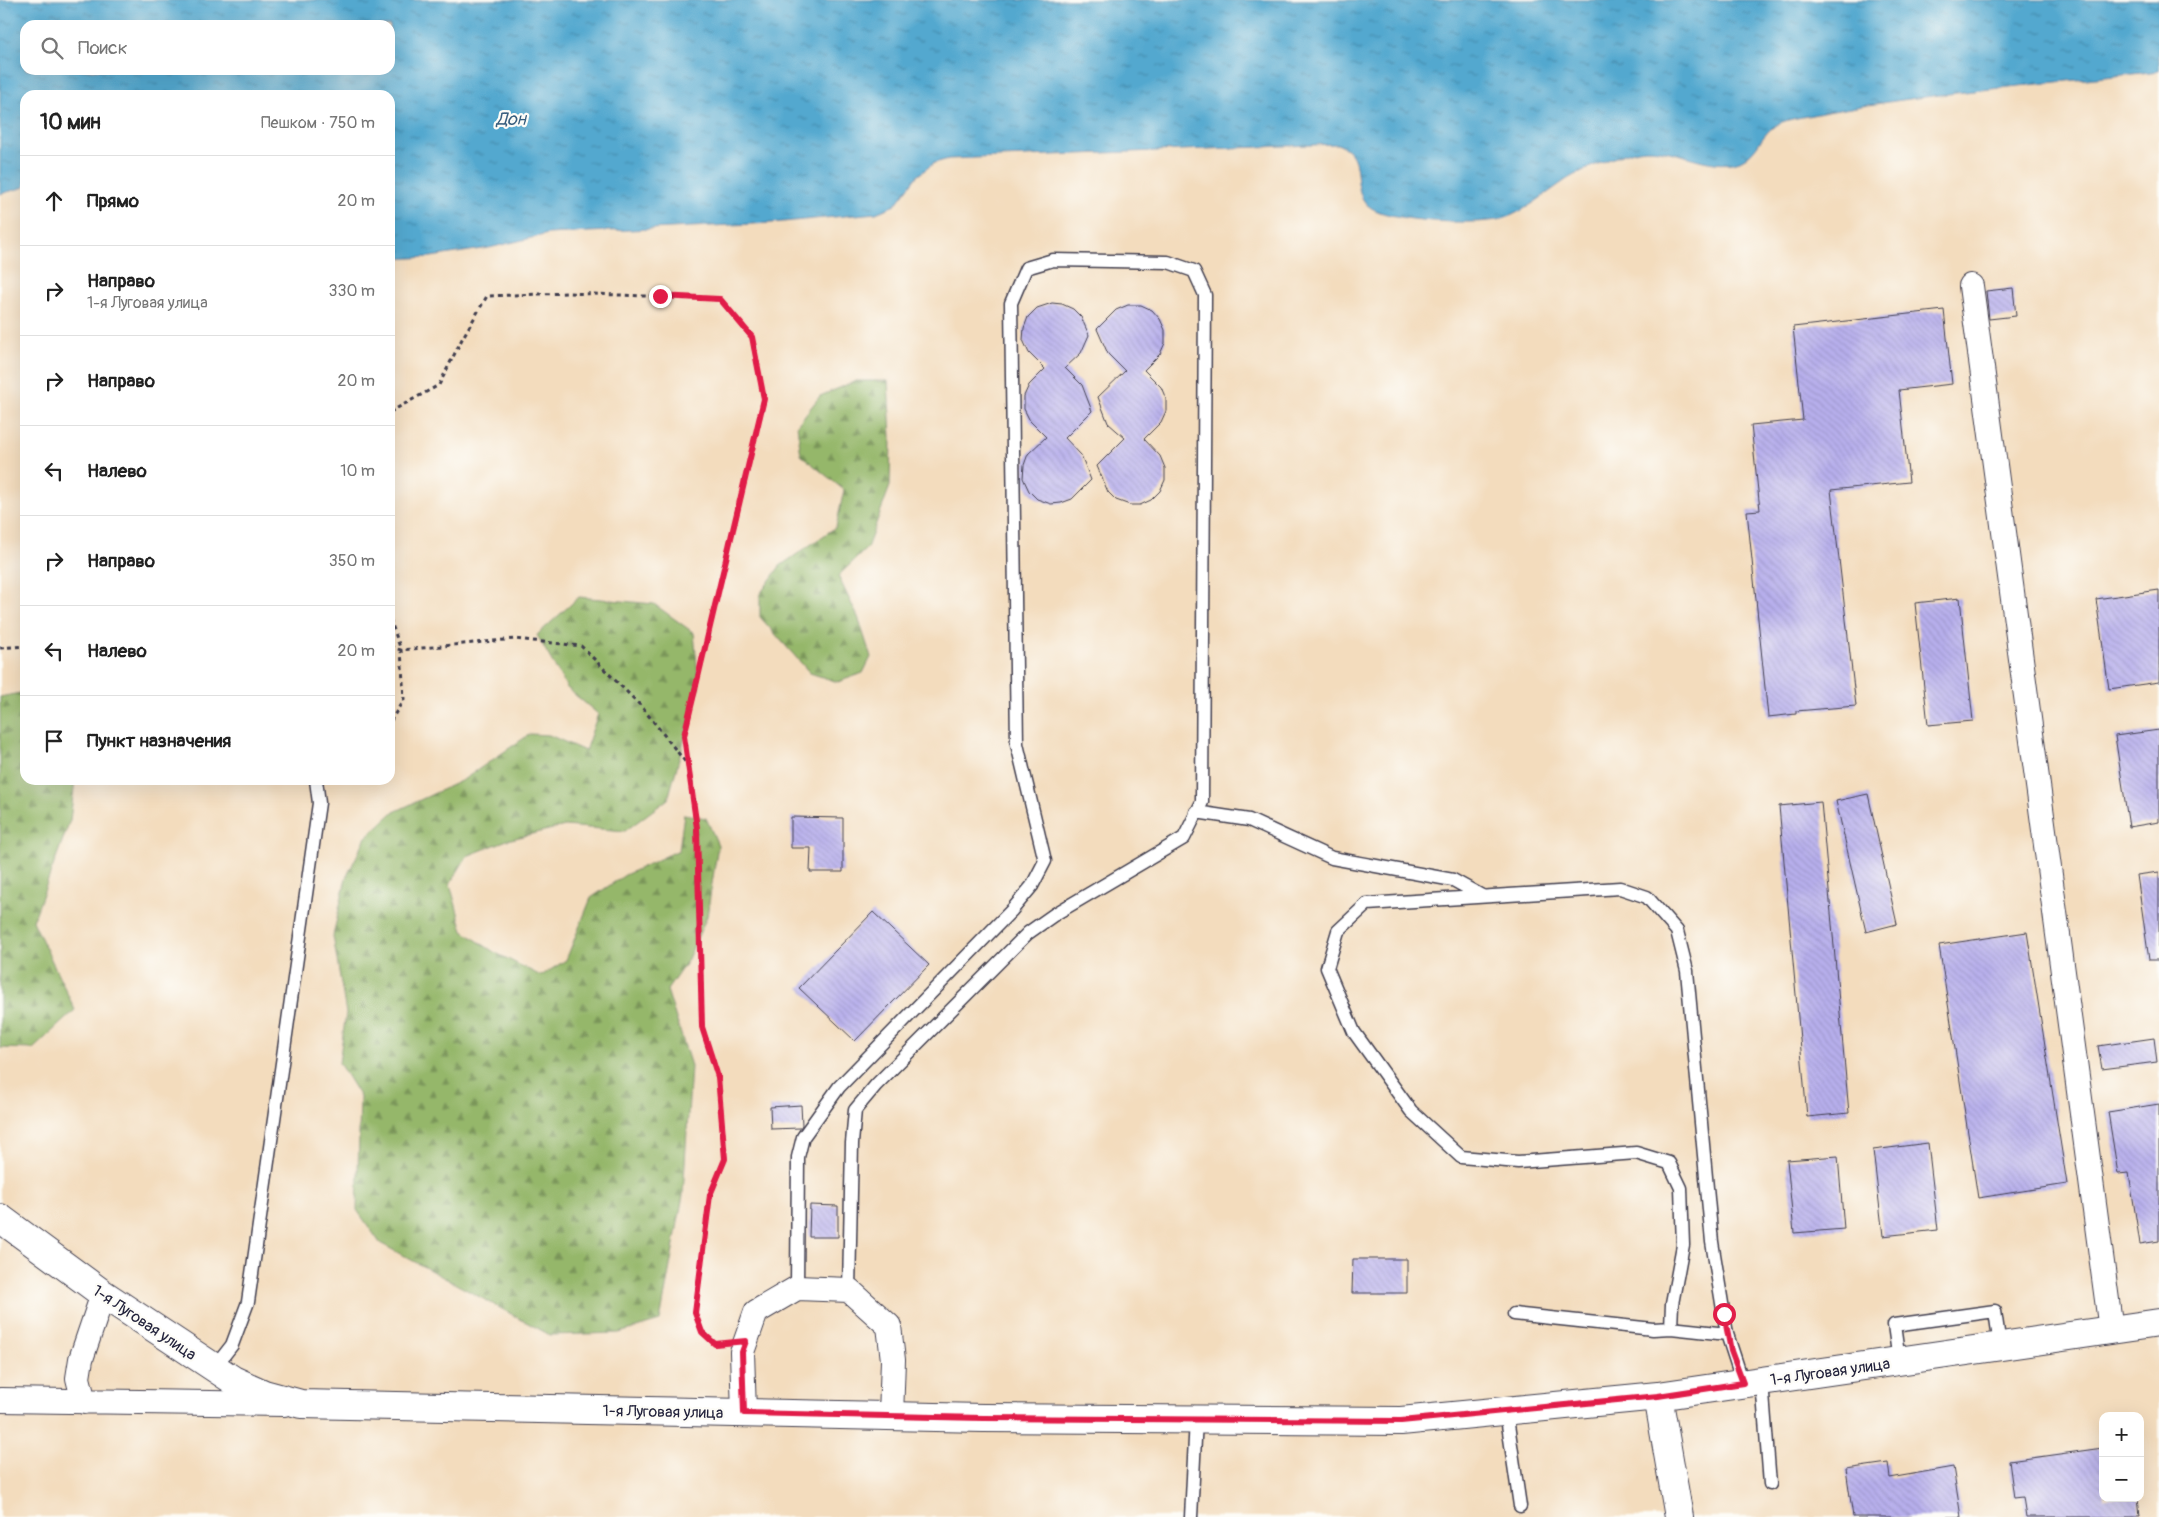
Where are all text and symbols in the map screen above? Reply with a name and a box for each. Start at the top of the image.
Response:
search box [20,20,395,75]
icon: search [38,34,66,62]
text: Поиск [78,36,128,60]
water label: Дон [495,108,528,131]
text: 10 мин [40,109,101,136]
text: Пешком · 750 m [261,113,375,133]
icon: ahead [40,187,68,215]
text: Прямо [87,189,139,213]
text: 20 m [337,191,375,211]
text: Направо [87,269,155,293]
icon: right [40,277,68,305]
text: 330 m [329,281,375,301]
route end [649,285,672,308]
text: 1-я Луговая улица [87,293,208,313]
icon: right [40,367,68,395]
text: Направо [87,369,155,393]
text: 20 m [337,371,375,391]
icon: left [40,457,68,485]
text: Налево [87,459,147,483]
text: 10 m [340,461,375,481]
icon: right [40,547,68,575]
text: Направо [87,549,155,573]
text: 350 m [329,551,375,571]
icon: left [40,637,68,665]
text: Налево [87,639,147,663]
text: 20 m [337,641,375,661]
icon: arrive [40,727,68,755]
text: Пункт назначения [87,729,231,753]
street label: 1-я Луговая улица [89,1281,200,1365]
route start [1713,1303,1736,1326]
street label: 1-я Луговая улица [1769,1354,1891,1390]
street label: 1-я Луговая улица [602,1401,723,1423]
map controls [2099,1412,2144,1502]
button: + [2099,1412,2144,1457]
button: − [2099,1457,2144,1502]

